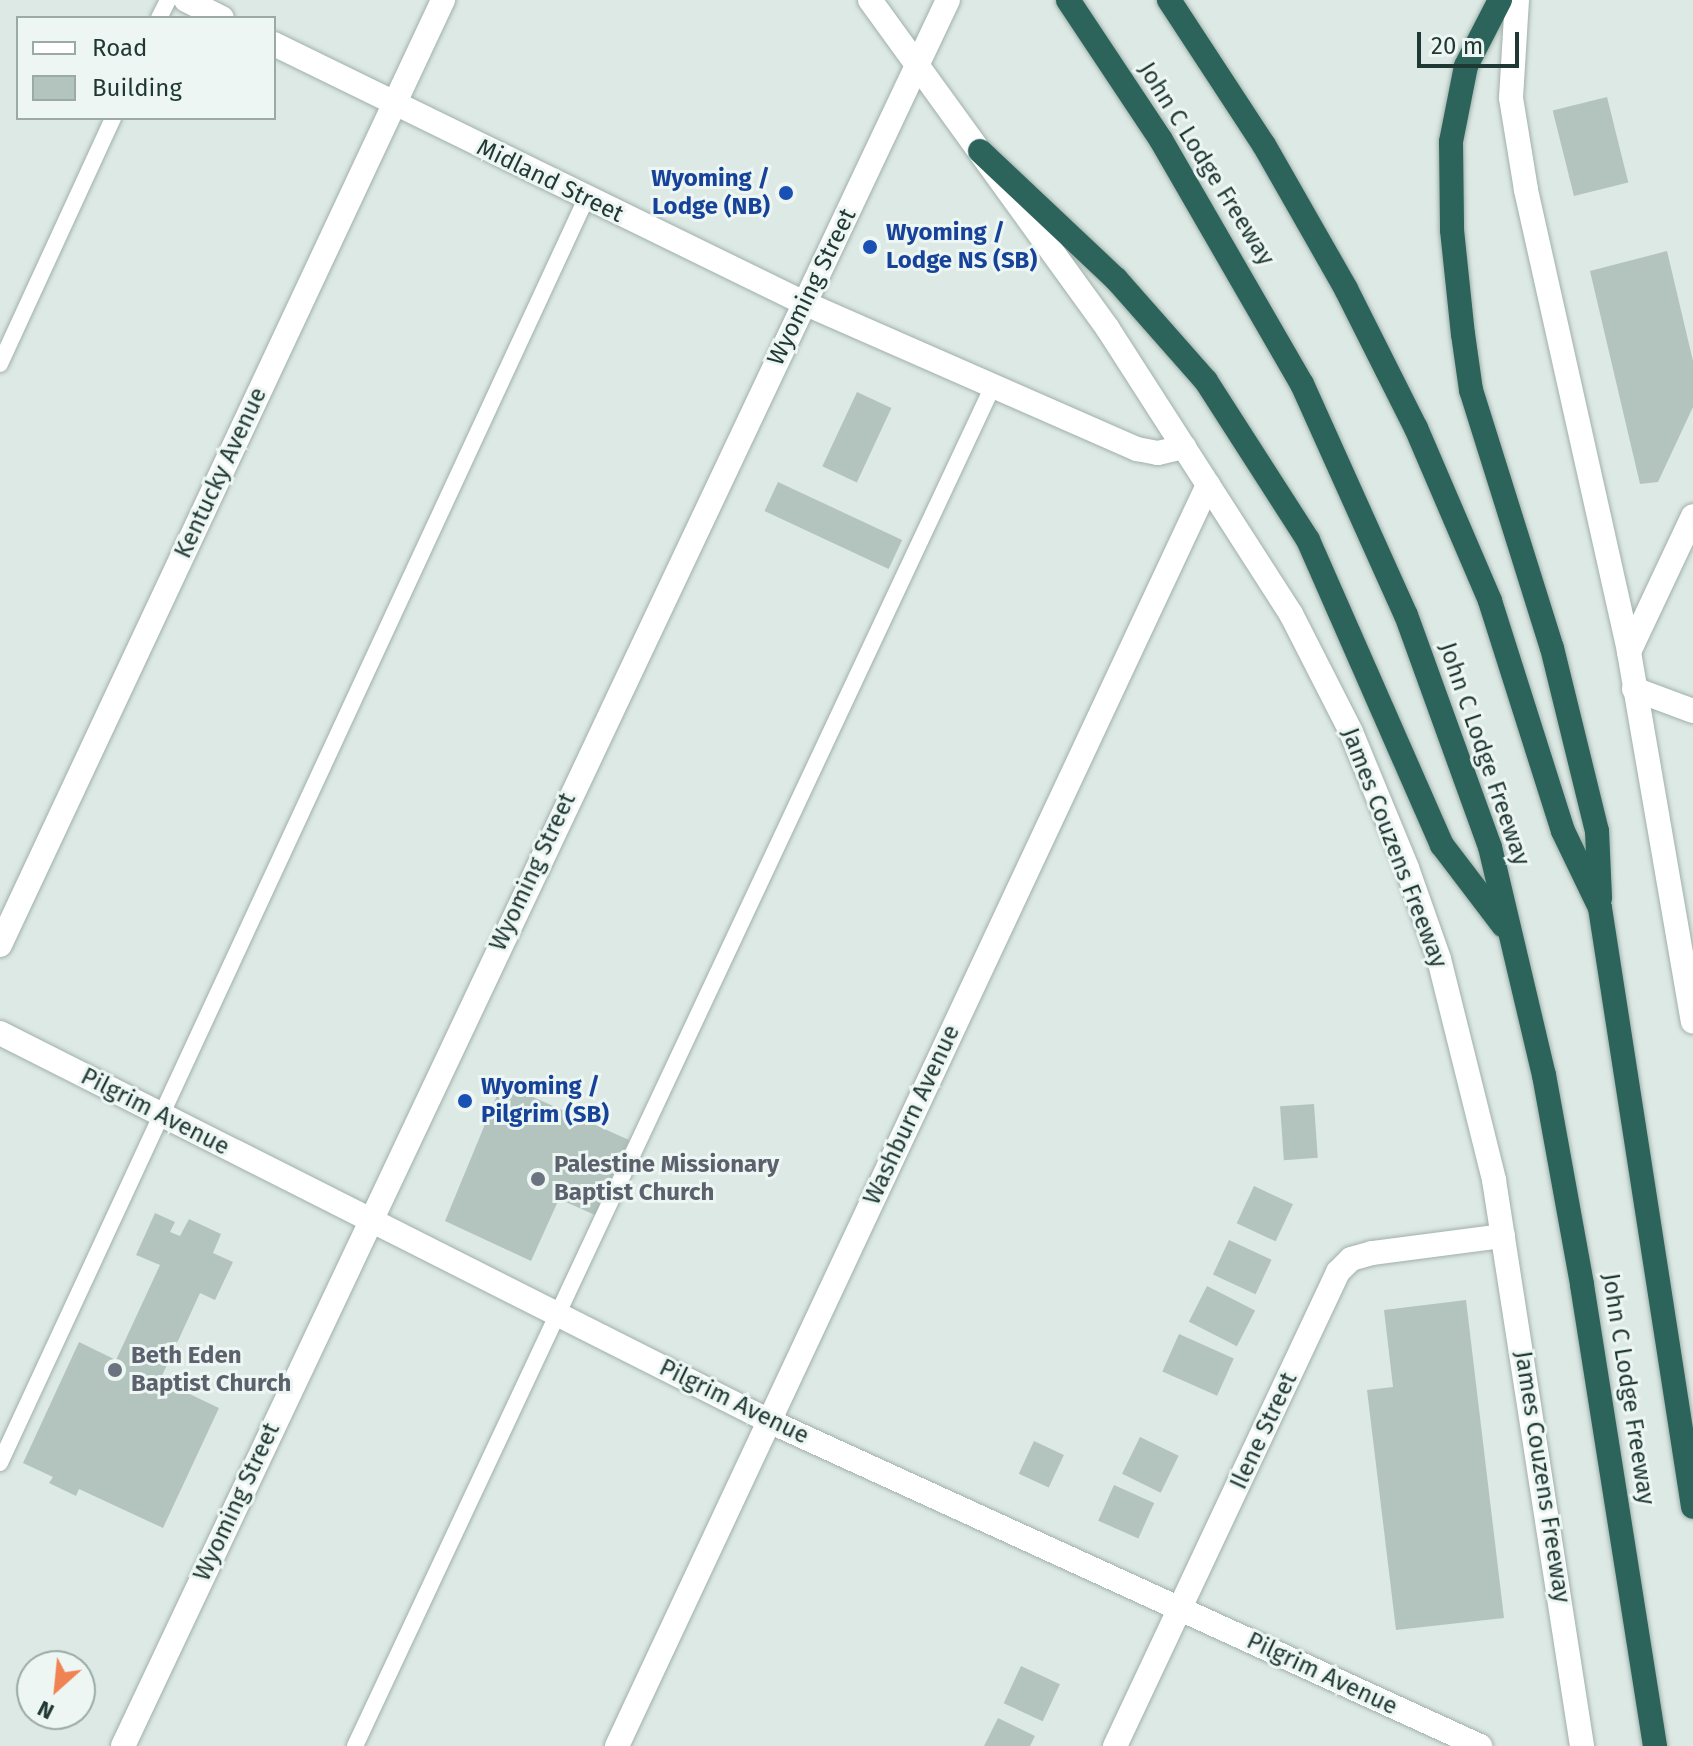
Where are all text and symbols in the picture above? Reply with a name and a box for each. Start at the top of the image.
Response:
legend [16,16,276,120]
scale bar [1421,16,1523,66]
text: 20 m [1431,32,1483,60]
text: Road [92,34,147,62]
street label: John C Lodge Freeway [1132,57,1280,271]
text: Building [92,74,182,102]
street label: Midland Street [472,133,628,229]
place label: Wyoming / Lodge (NB) [651,165,770,221]
marker: Wyoming / Lodge (NB) [777,184,795,202]
street label: Wyoming Street [762,204,862,370]
place label: Wyoming / Lodge NS (SB) [886,219,1037,275]
marker: Wyoming / Lodge NS (SB) [861,238,879,256]
street label: Kentucky Avenue [169,383,273,563]
street label: John C Lodge Freeway [1432,639,1536,869]
street label: James Couzens Freeway [1335,724,1453,972]
street label: Wyoming Street [484,788,582,956]
street label: Washburn Avenue [858,1021,966,1209]
street label: Pilgrim Avenue [76,1062,234,1162]
place label: Wyoming / Pilgrim (SB) [481,1073,609,1129]
marker: Wyoming / Pilgrim (SB) [456,1092,474,1110]
place label: Palestine Missionary Baptist Church [554,1151,779,1207]
marker: Palestine Missionary Baptist Church [529,1170,547,1188]
street label: John C Lodge Freeway [1595,1271,1661,1507]
place label: Beth Eden Baptist Church [131,1342,291,1398]
street label: James Couzens Freeway [1508,1349,1576,1605]
street label: Pilgrim Avenue [655,1353,813,1451]
marker: Beth Eden Baptist Church [106,1361,124,1379]
street label: Ilene Street [1224,1368,1304,1494]
street label: Wyoming Street [188,1418,286,1586]
street label: Pilgrim Avenue [1242,1627,1402,1721]
north arrow [16,1650,96,1730]
text: N [33,1695,58,1725]

